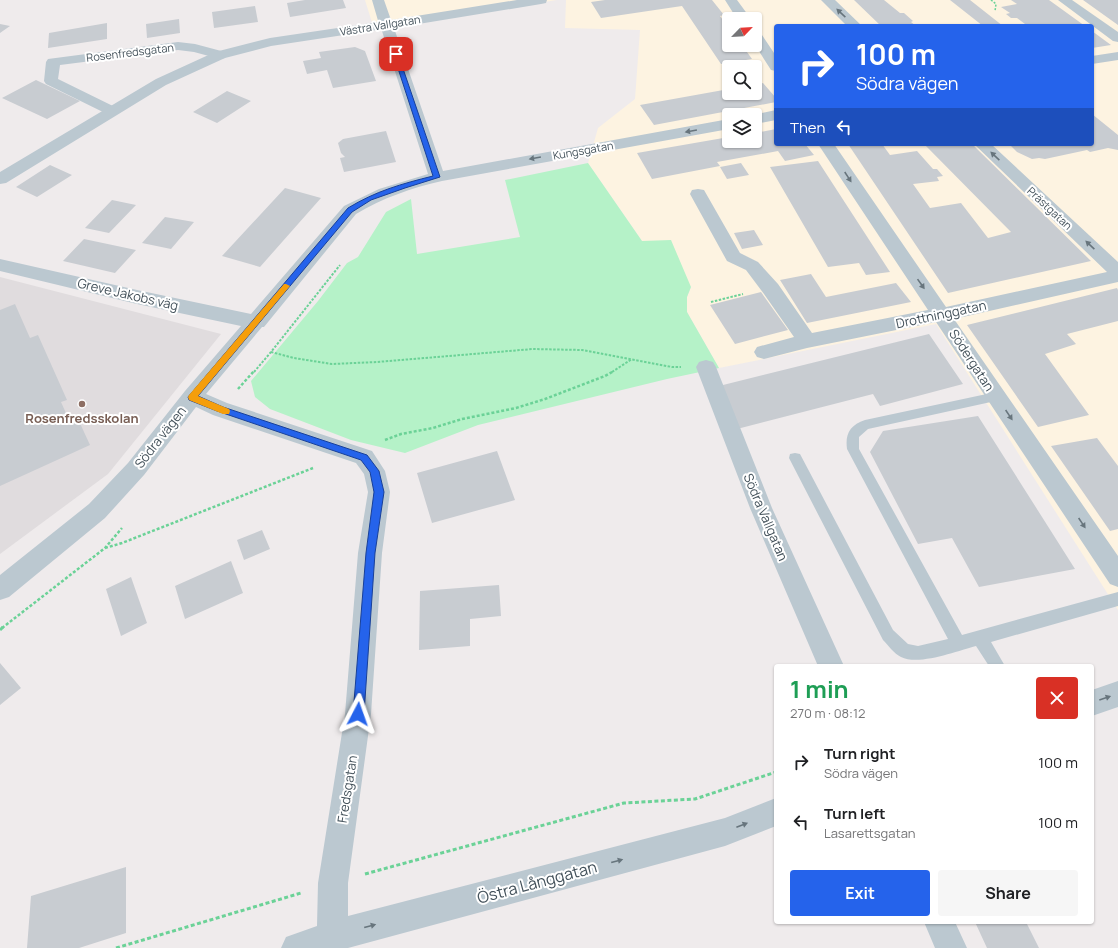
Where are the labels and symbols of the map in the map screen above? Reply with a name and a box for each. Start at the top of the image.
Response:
one-way arrow [836,8,846,18]
street label: Västra Vallgatan [339,11,421,39]
north arrow [722,12,762,52]
pin [379,37,413,71]
street label: Rosenfredsgatan [85,39,175,65]
one-way arrow [685,128,697,134]
street label: Kungsgatan [552,137,614,163]
one-way arrow [990,151,1000,161]
one-way arrow [529,155,541,161]
one-way arrow [844,171,852,182]
street label: Prästgatan [1024,183,1076,233]
one-way arrow [1084,241,1095,250]
street label: Greve Jakobs väg [76,274,180,314]
one-way arrow [917,279,925,289]
street label: Drottninggatan [894,296,988,332]
street label: Södergatan [945,326,999,394]
marker: Rosenfredsskolan [77,399,87,409]
street label: Södra vägen [130,402,190,472]
place label: Rosenfredsskolan [25,409,139,427]
one-way arrow [1005,410,1013,421]
street label: Södra Vallgatan [739,471,793,563]
one-way arrow [1078,518,1086,528]
position arrow [337,693,379,735]
one-way arrow [1099,695,1111,701]
street label: Fredsgatan [333,754,361,824]
one-way arrow [737,822,749,828]
street label: Östra Långgatan [475,855,599,909]
one-way arrow [612,858,624,864]
one-way arrow [364,923,376,929]

